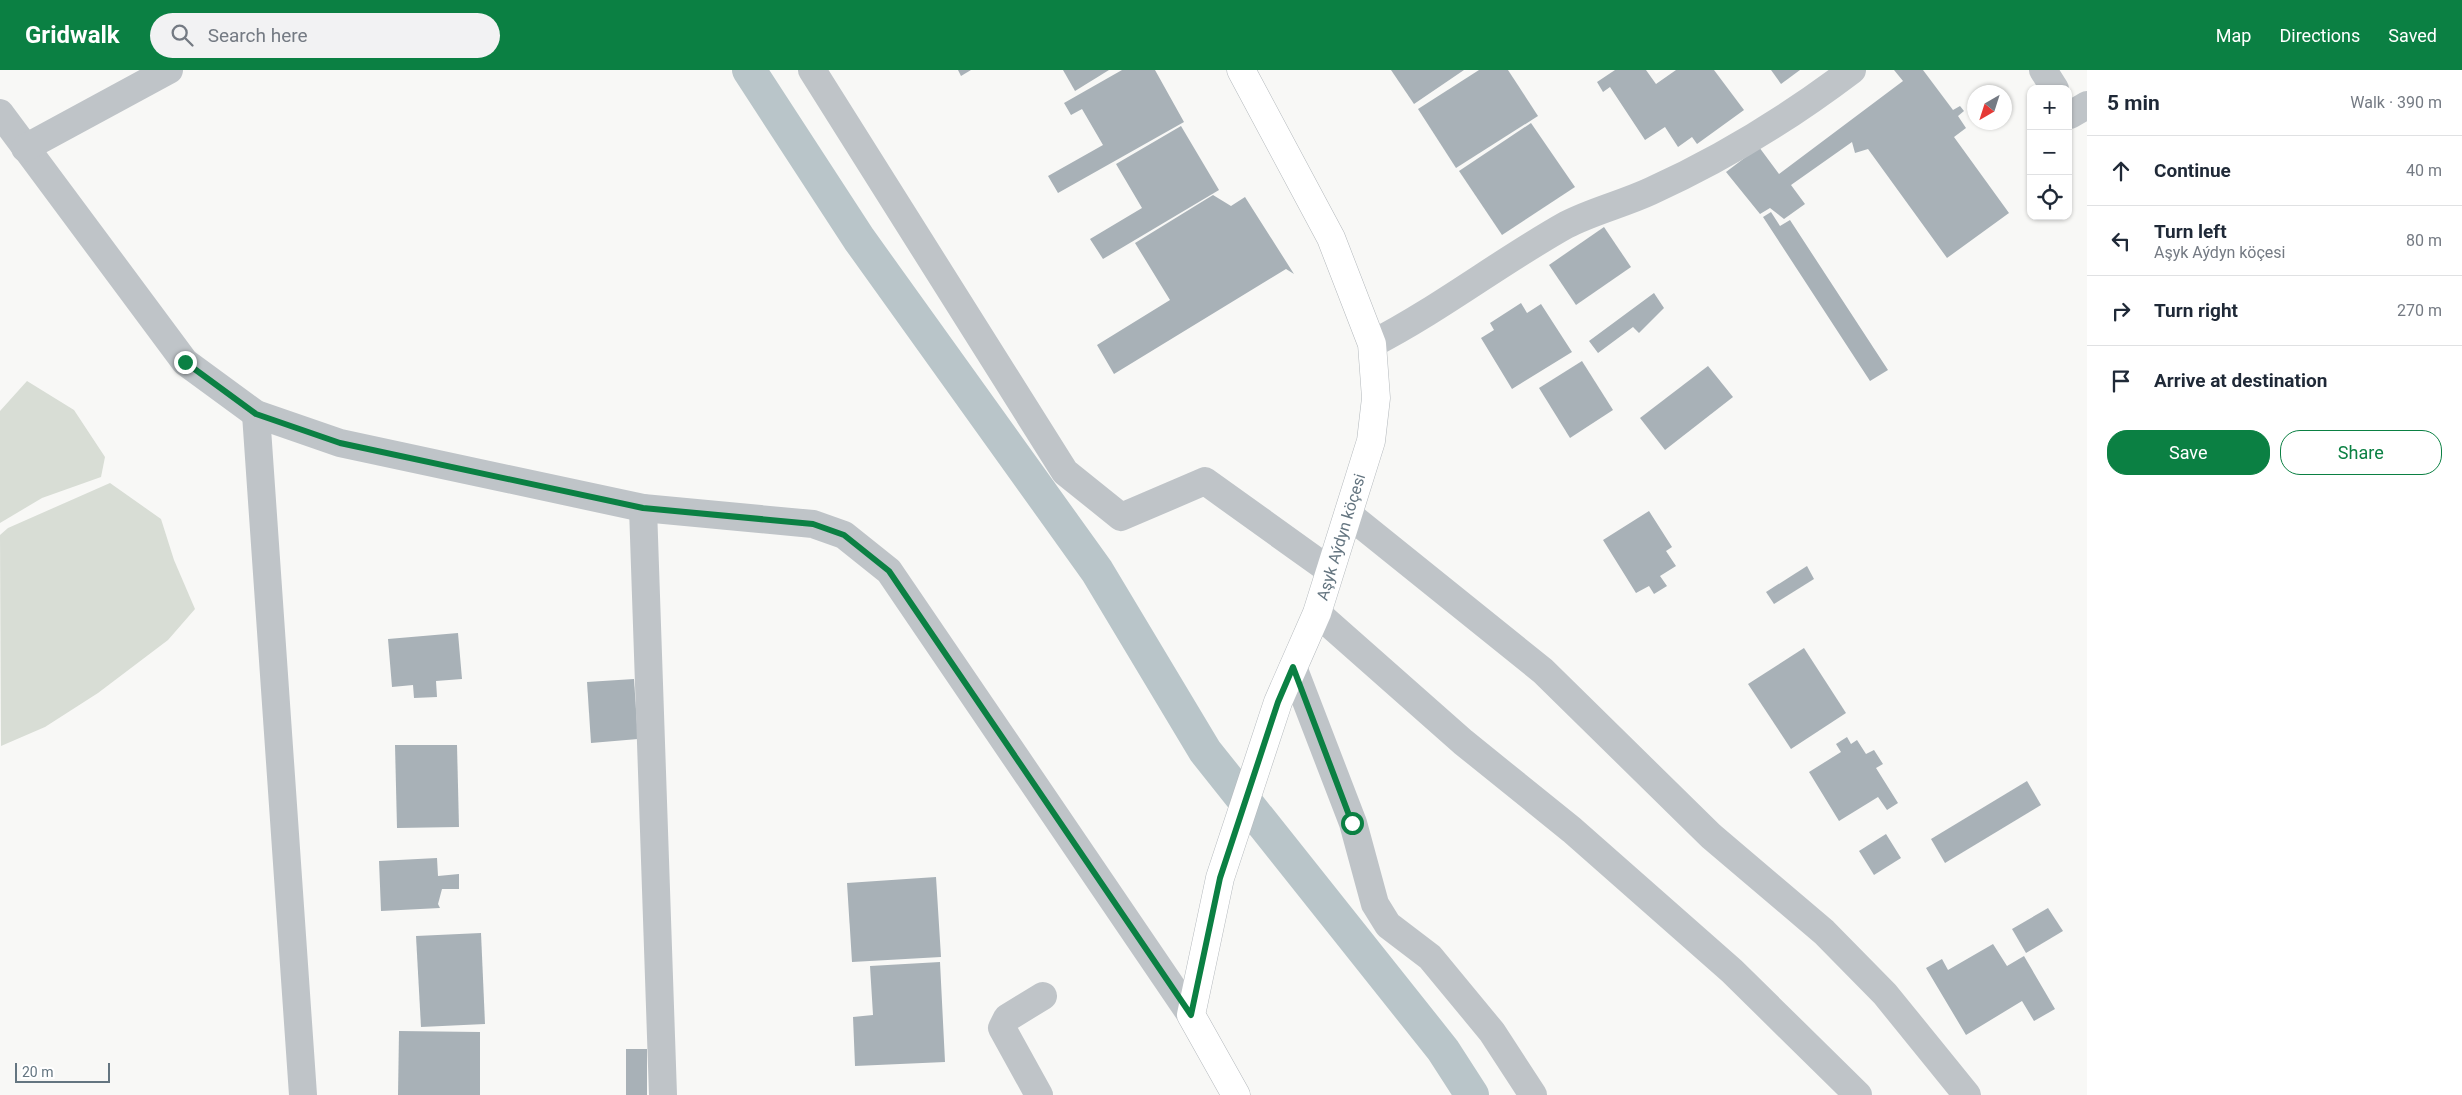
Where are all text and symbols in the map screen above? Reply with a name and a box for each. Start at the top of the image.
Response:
search box [150,13,500,58]
text: Gridwalk [25,21,120,49]
icon: search [168,21,196,49]
text: Search here [208,24,308,47]
text: Map [2216,25,2251,46]
text: Directions [2279,25,2360,46]
text: Saved [2388,25,2437,46]
north arrow [1967,85,2012,130]
map controls [2027,85,2072,220]
button: + [2027,85,2072,130]
text: 5 min [2107,91,2160,115]
text: Walk · 390 m [2350,93,2442,112]
button: − [2027,130,2072,175]
icon: ahead [2107,157,2135,185]
text: Continue [2154,159,2231,182]
text: 40 m [2406,161,2442,180]
button: locate [2027,175,2072,220]
text: Turn left [2154,220,2227,243]
icon: left [2107,227,2135,255]
text: 80 m [2406,231,2442,250]
text: Aşyk Aýdyn köçesi [2154,243,2286,262]
icon: right [2107,297,2135,325]
text: Turn right [2154,299,2238,322]
text: 270 m [2397,301,2442,320]
route end [174,351,197,374]
icon: arrive [2107,367,2135,395]
text: Arrive at destination [2154,369,2327,392]
button: Save [2107,430,2270,475]
button: Share [2280,430,2442,475]
street label: Aşyk Aýdyn köçesi [1313,471,1369,603]
route start [1341,812,1364,835]
scale bar [15,1060,110,1083]
text: 20 m [22,1064,54,1080]

